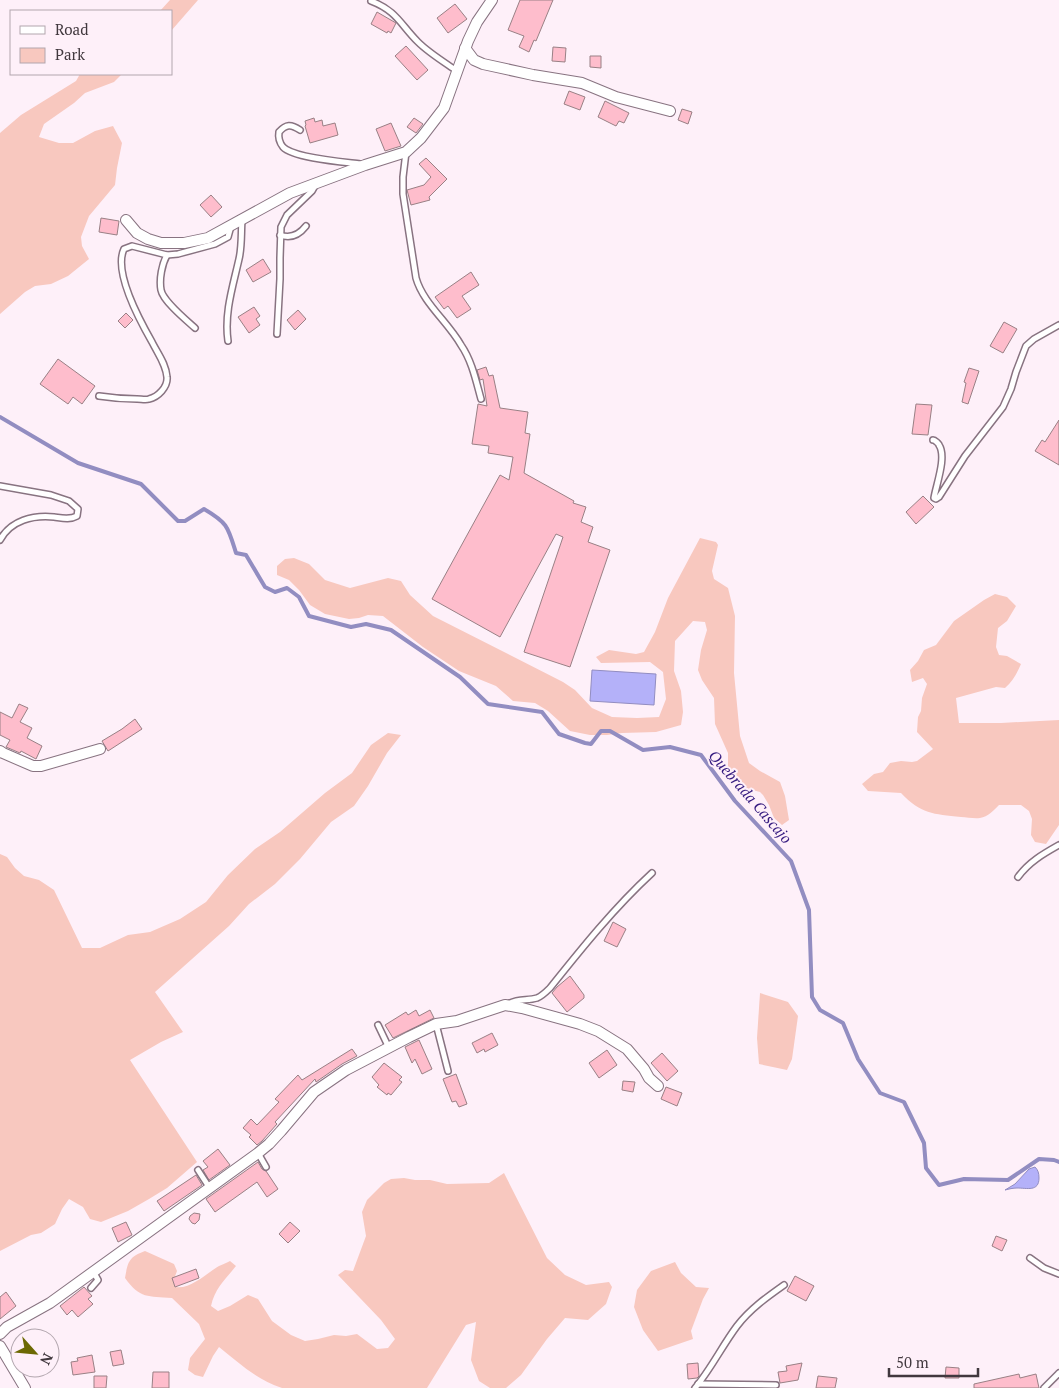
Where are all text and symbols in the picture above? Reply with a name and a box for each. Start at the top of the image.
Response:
legend [10,10,172,75]
text: Road [55,19,88,39]
text: Park [55,44,85,64]
water label: Quebrada Cascajo [705,745,797,848]
north arrow [10,1328,60,1378]
scale bar [889,1346,978,1378]
text: N [36,1350,58,1369]
text: 50 m [896,1352,929,1372]

